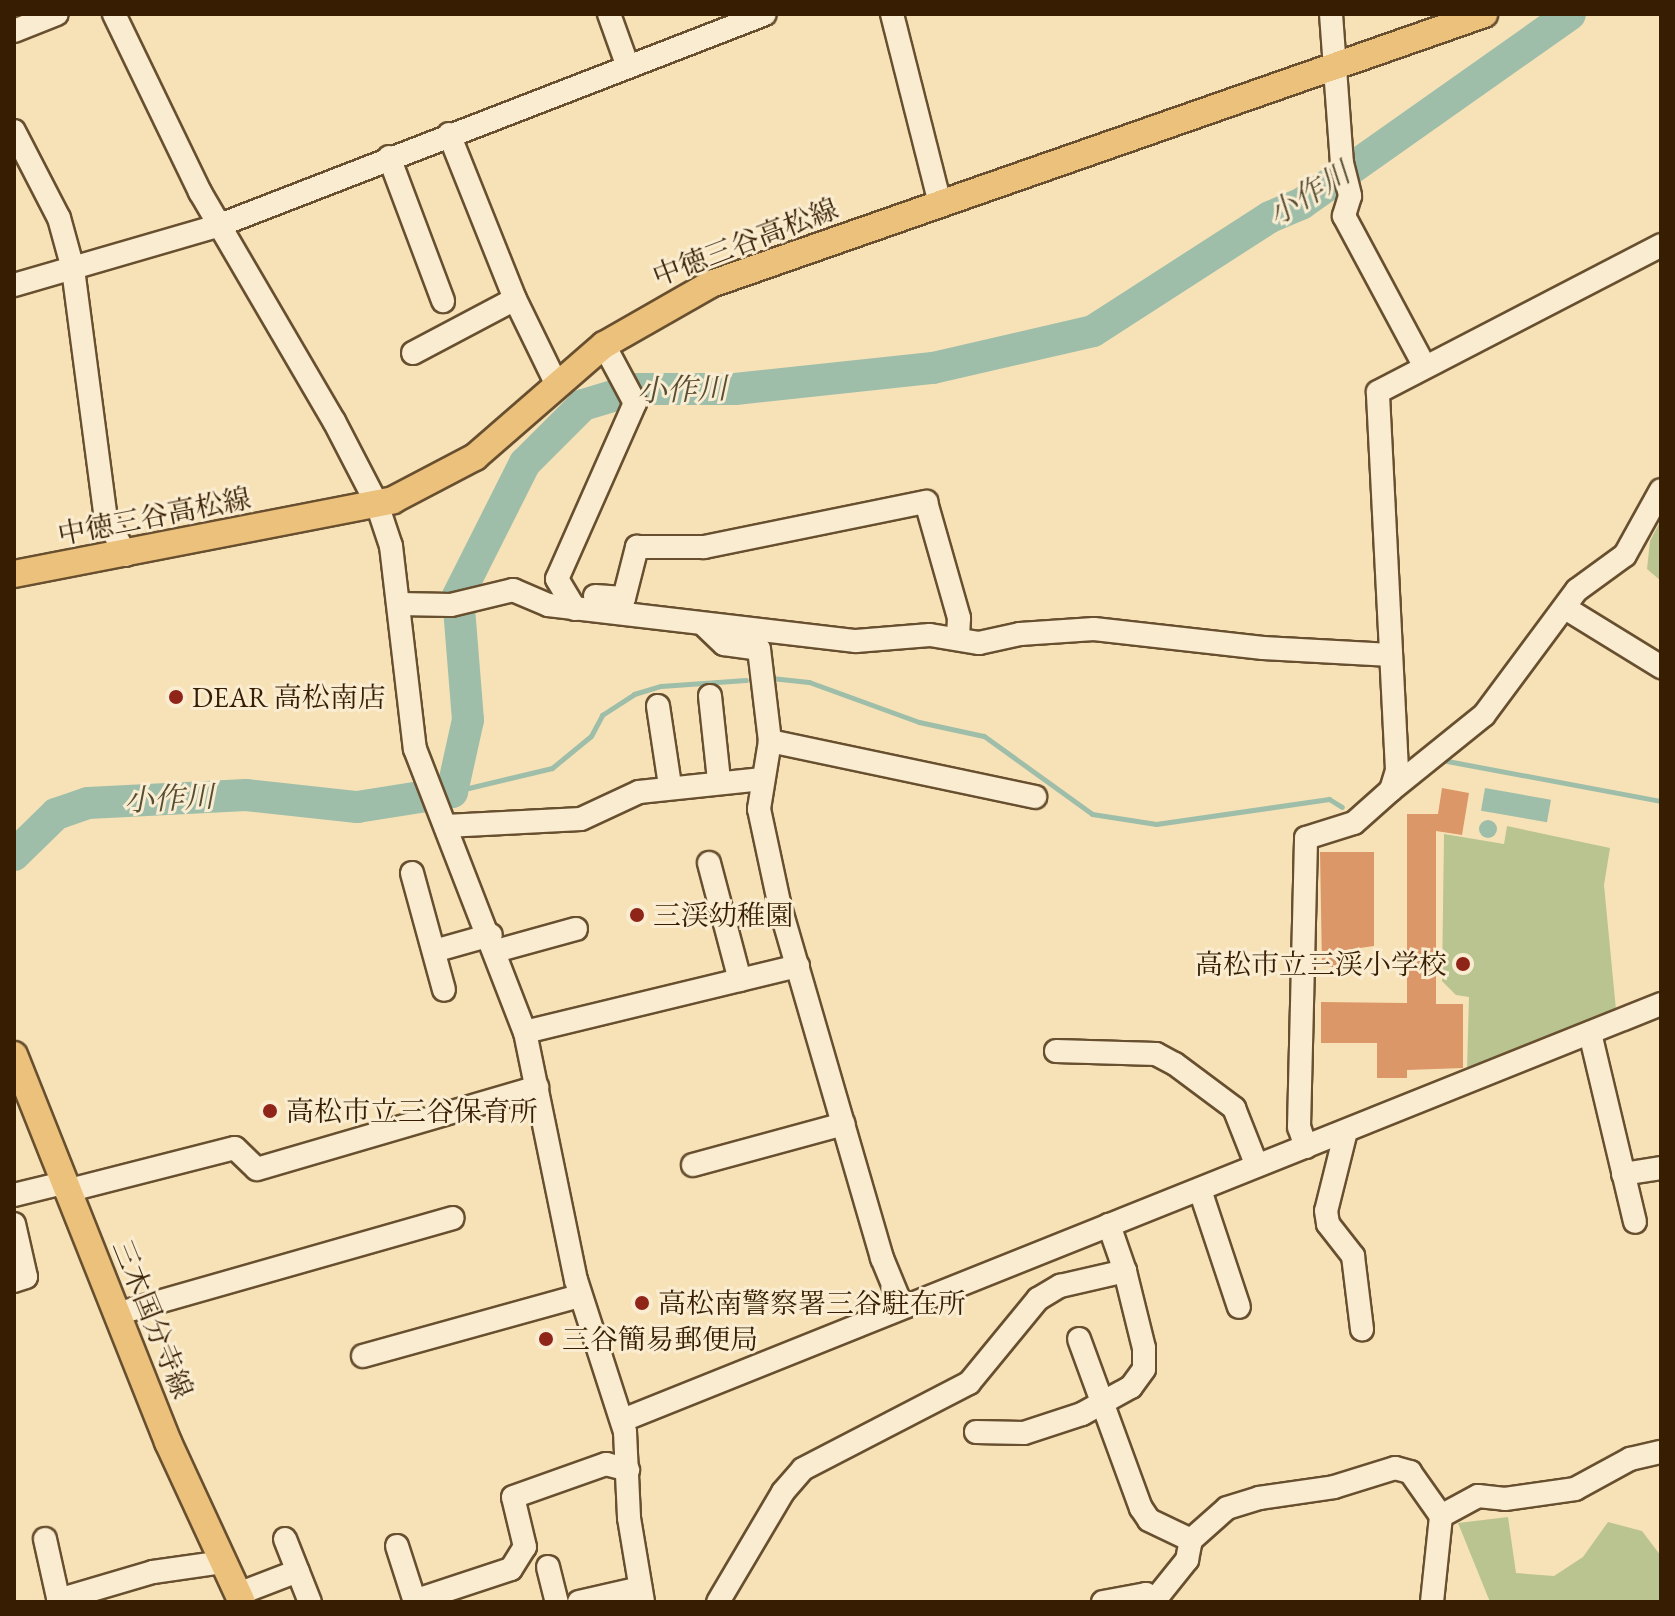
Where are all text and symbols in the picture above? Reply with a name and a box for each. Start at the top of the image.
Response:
water label: 小作川 [1261,155,1357,233]
street label: 中徳三谷高松線 [647,191,843,293]
water label: 小作川 [636,370,728,410]
street label: 中徳三谷高松線 [55,481,253,551]
place label: DEAR 高松南店 [192,680,386,714]
marker: DEAR 高松南店 [167,688,185,706]
water label: 小作川 [123,779,215,819]
place label: 三渓幼稚園 [653,898,793,932]
marker: 三渓幼稚園 [628,906,646,924]
place label: 高松市立三渓小学校 [1195,947,1447,981]
marker: 高松市立三渓小学校 [1454,955,1472,973]
place label: 高松市立三谷保育所 [286,1094,538,1128]
marker: 高松市立三谷保育所 [261,1102,279,1120]
street label: 三木国分寺線 [106,1235,200,1403]
place label: 高松南警察署三谷駐在所 [658,1286,966,1320]
marker: 高松南警察署三谷駐在所 [633,1294,651,1312]
place label: 三谷簡易郵便局 [562,1322,758,1356]
marker: 三谷簡易郵便局 [537,1330,555,1348]

